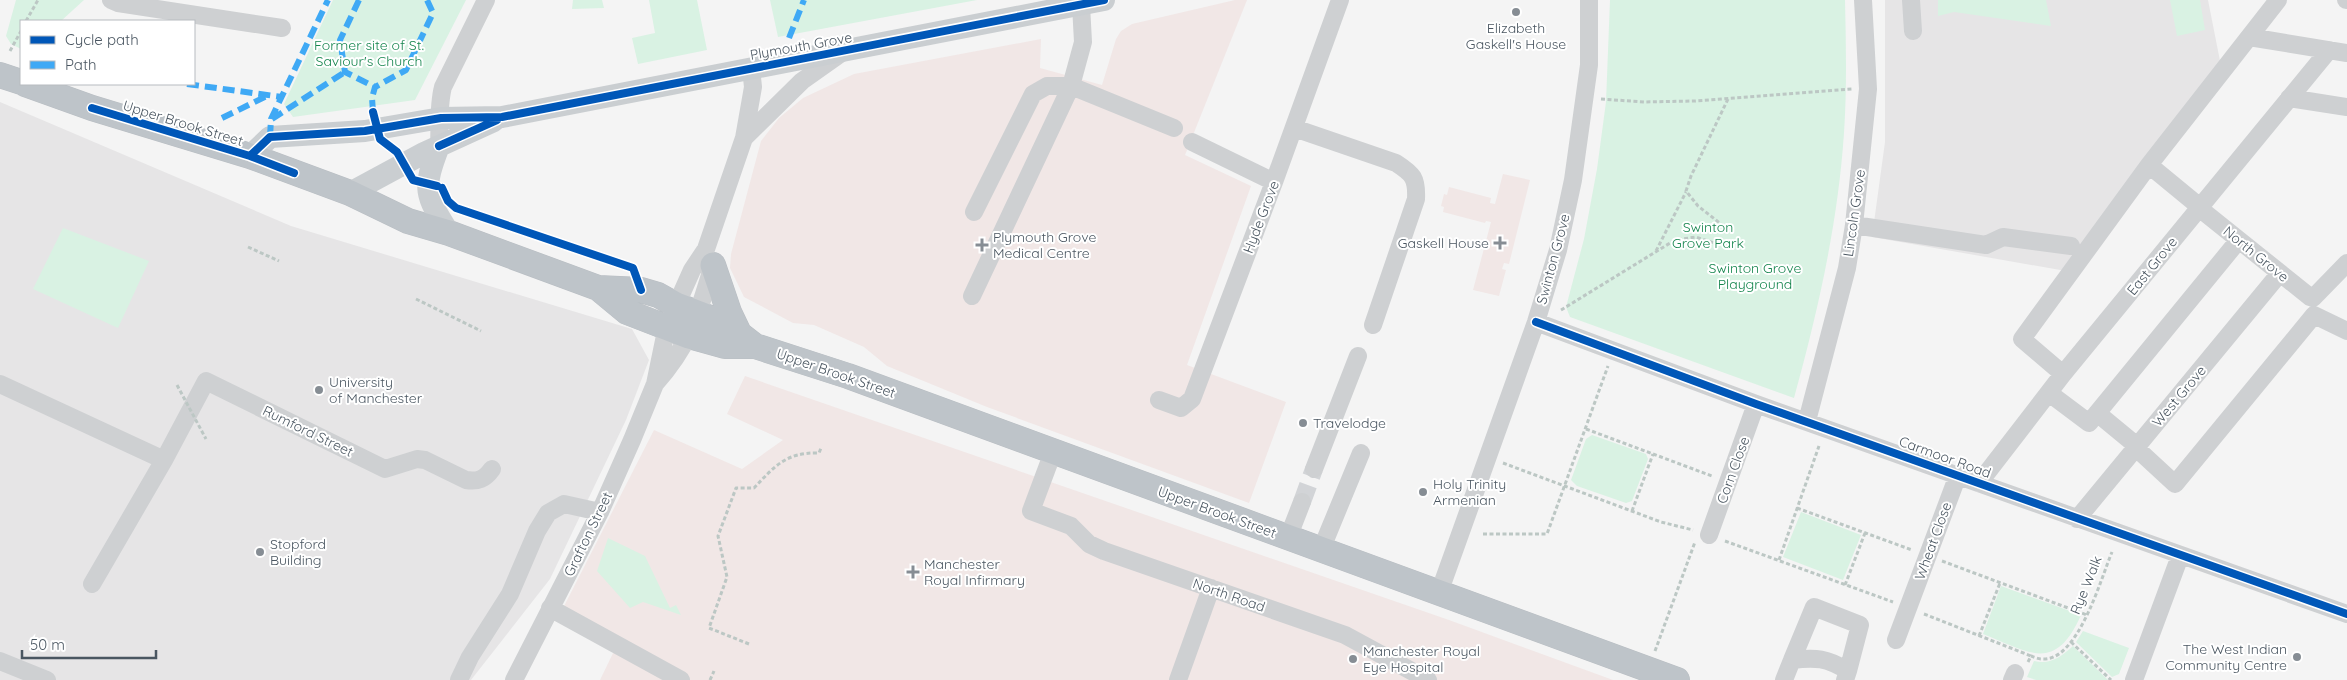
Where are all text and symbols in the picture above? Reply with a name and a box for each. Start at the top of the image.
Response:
marker: Elizabeth Gaskell's House [1510,6,1522,18]
place label: Elizabeth Gaskell's House [1466,19,1566,53]
legend [20,20,195,85]
street label: Plymouth Grove [748,28,854,64]
text: Cycle path [65,30,139,49]
park label: Former site of St. Saviour's Church [314,36,424,70]
text: Path [65,55,97,74]
street label: Upper Brook Street [121,96,246,150]
street label: Lincoln Grove [1839,168,1869,258]
street label: Hyde Grove [1239,178,1283,256]
street label: Swinton Grove [1532,212,1574,306]
park label: Swinton Grove Park [1672,218,1744,252]
street label: North Grove [2220,222,2292,286]
place label: Plymouth Grove Medical Centre [993,228,1097,262]
street label: East Grove [2123,233,2181,299]
place label: Gaskell House [1398,234,1489,252]
marker: Gaskell House [1493,236,1507,250]
marker: Plymouth Grove Medical Centre [975,238,989,252]
park label: Swinton Grove Playground [1709,259,1802,293]
street label: Upper Brook Street [774,344,898,402]
street label: West Grove [2148,361,2210,430]
place label: University of Manchester [329,373,423,407]
marker: University of Manchester [313,384,325,396]
street label: Rumford Street [260,401,356,461]
place label: Travelodge [1313,414,1386,432]
marker: Travelodge [1297,417,1309,429]
street label: Carmoor Road [1897,432,1993,482]
street label: Corn Close [1713,434,1753,506]
place label: Holy Trinity Armenian [1433,475,1506,509]
street label: Upper Brook Street [1155,482,1279,542]
marker: Holy Trinity Armenian [1417,486,1429,498]
street label: Grafton Street [560,489,616,579]
street label: Wheat Close [1911,499,1955,582]
place label: Stopford Building [270,535,326,569]
marker: Stopford Building [254,546,266,558]
street label: Rye Walk [2066,553,2106,617]
place label: Manchester Royal Infirmary [924,555,1025,589]
marker: Manchester Royal Infirmary [906,565,920,579]
street label: North Road [1190,574,1268,616]
scale bar [22,628,156,660]
text: 50 m [30,635,65,654]
place label: The West Indian Community Centre [2165,640,2287,674]
place label: Manchester Royal Eye Hospital [1363,642,1480,676]
marker: The West Indian Community Centre [2291,651,2303,663]
marker: Manchester Royal Eye Hospital [1347,653,1359,665]

